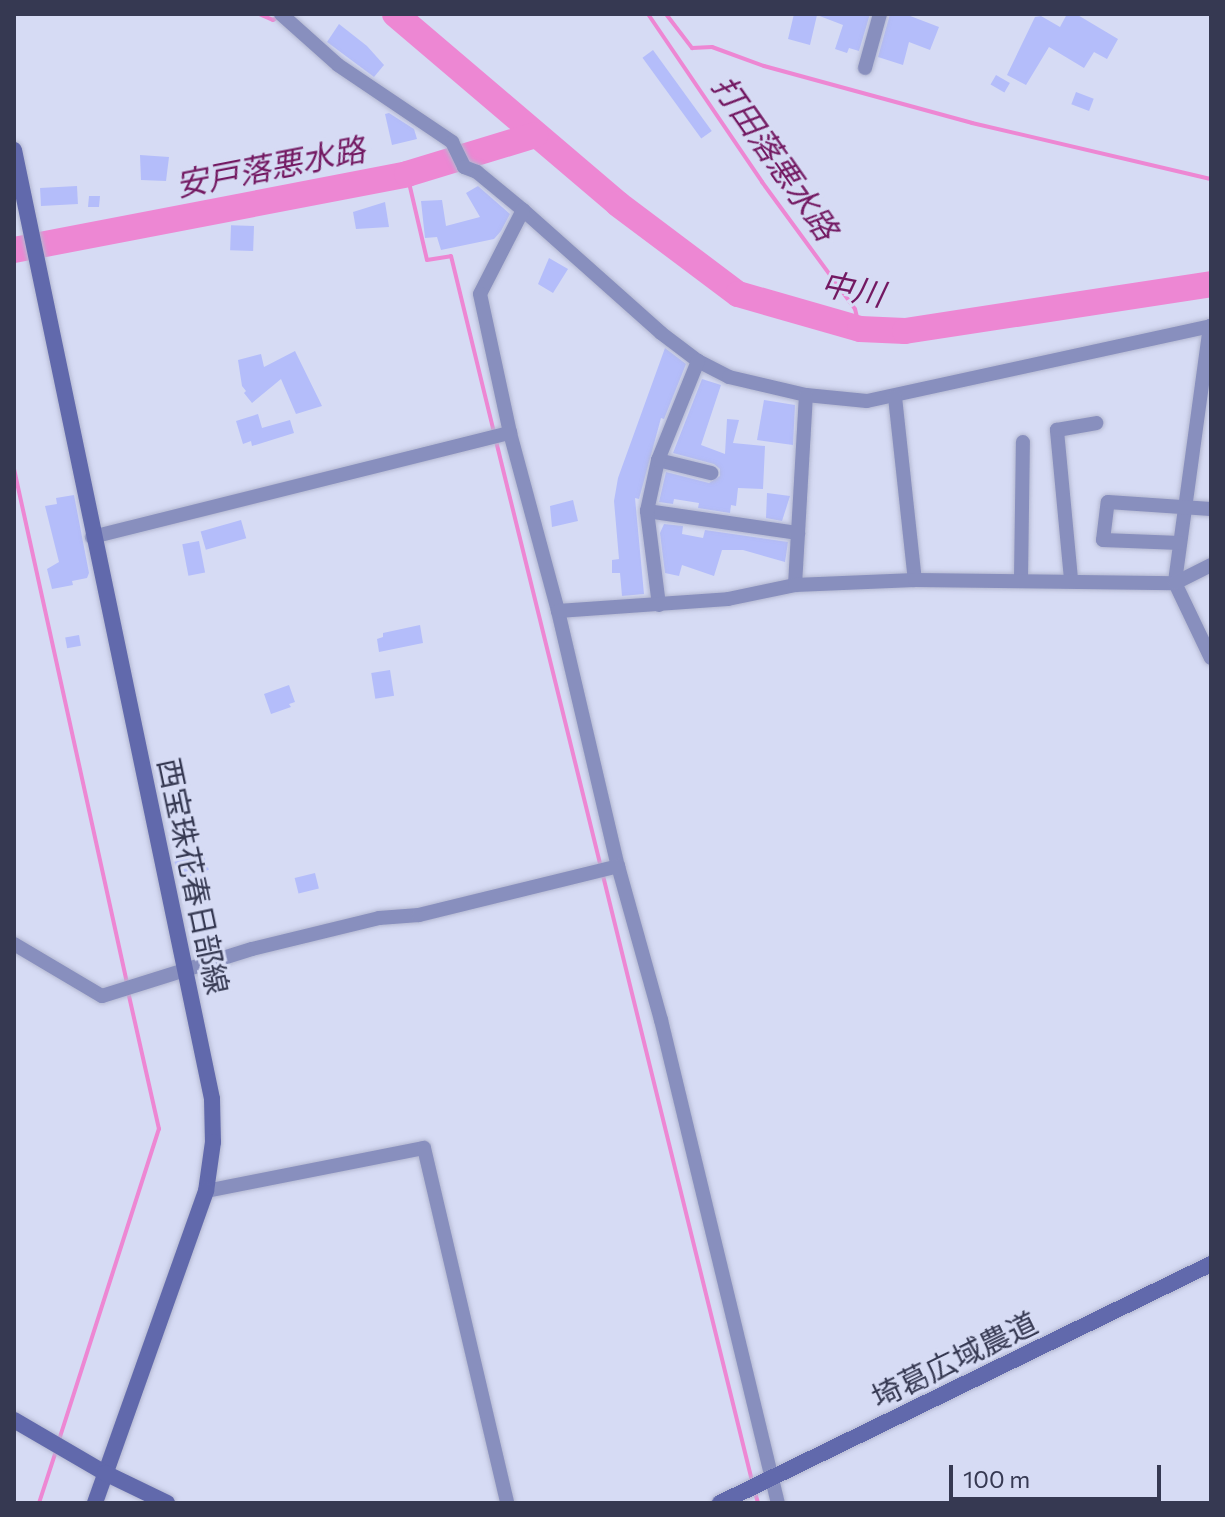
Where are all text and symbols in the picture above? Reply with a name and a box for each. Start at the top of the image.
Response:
water label: 打田落悪水路 [705,67,847,247]
water label: 安戸落悪水路 [172,129,368,203]
water label: 中川 [818,263,888,313]
street label: 西宝珠花春日部線 [151,755,237,997]
street label: 埼葛広域農道 [865,1303,1043,1415]
scale bar [953,1449,1165,1499]
text: 100 m [963,1464,1030,1493]

